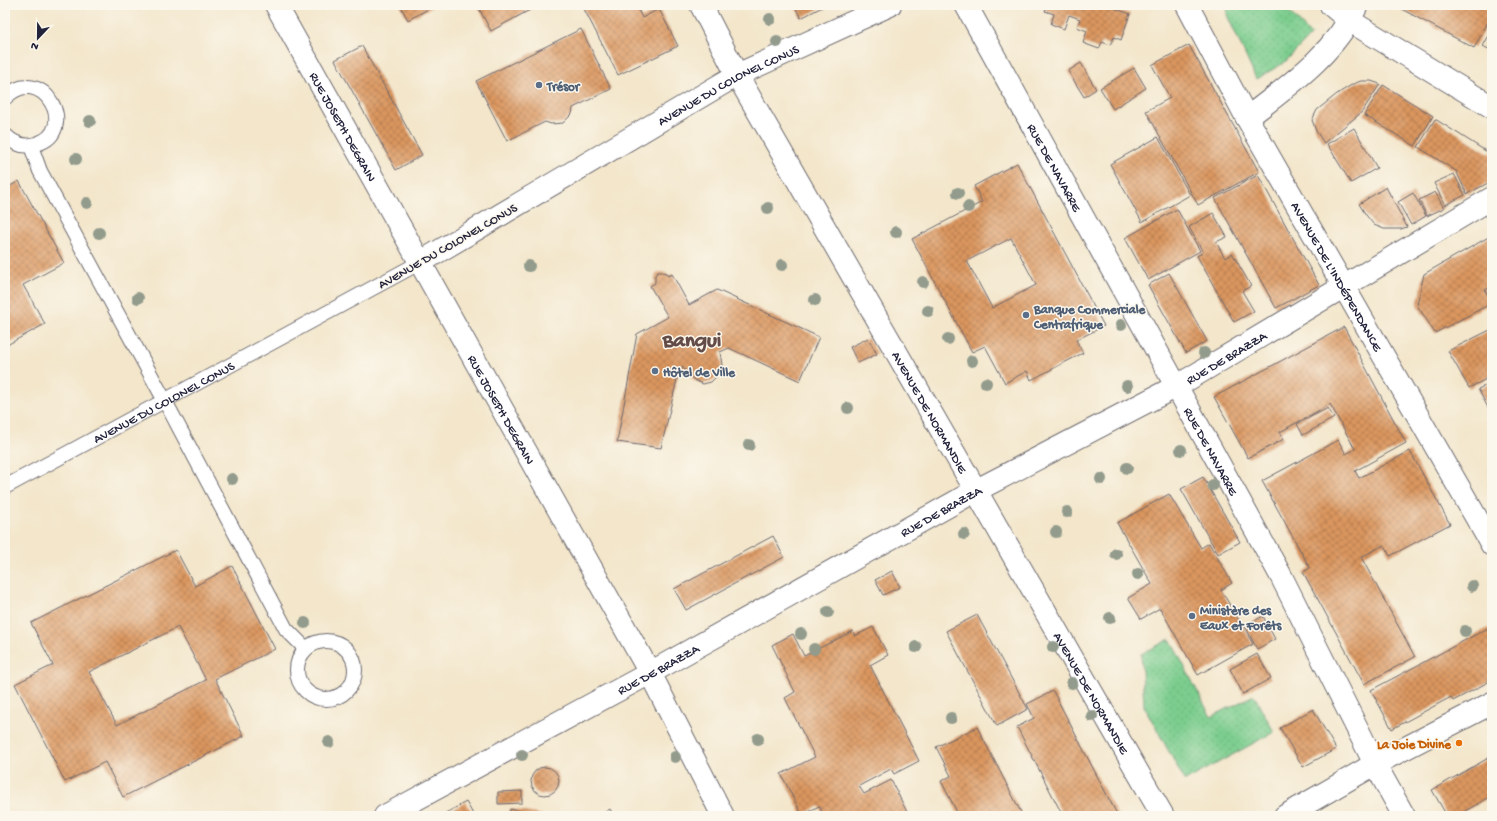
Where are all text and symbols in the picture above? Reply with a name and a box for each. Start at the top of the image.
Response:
north arrow [18,18,58,58]
text: N [29,39,41,52]
street label: AVENUE DU COLONEL CONUS [656,42,803,130]
street label: RUE JOSEPH DEGRAIN [305,70,378,185]
marker: Trésor [534,80,544,90]
place label: Trésor [546,80,581,95]
street label: RUE DE NAVARRE [1023,122,1084,216]
street label: AVENUE DE L'INDÉPENDANCE [1287,200,1385,355]
street label: AVENUE DU COLONEL CONUS [376,201,521,293]
place label: Banque Commerciale Centrafrique [1033,303,1147,333]
marker: Banque Commerciale Centrafrique [1021,310,1031,320]
street label: RUE DE BRAZZA [1184,329,1271,389]
district label: Bangui [662,330,721,355]
street label: AVENUE DE NORMANDIE [887,349,970,477]
street label: RUE JOSEPH DEGRAIN [463,353,537,468]
street label: AVENUE DU COLONEL CONUS [91,359,238,448]
marker: Hôtel de Ville [650,366,660,376]
place label: Hôtel de Ville [663,366,736,381]
street label: RUE DE NAVARRE [1179,405,1240,499]
street label: RUE DE BRAZZA [898,483,986,541]
place label: Ministère des Eaux et Forêts [1200,604,1282,634]
marker: Ministère des Eaux et Forêts [1187,611,1197,621]
street label: AVENUE DE NORMANDIE [1049,630,1131,758]
street label: RUE DE BRAZZA [615,641,703,699]
place label: La Joie Divine [1377,738,1452,753]
marker: La Joie Divine [1454,738,1464,748]

